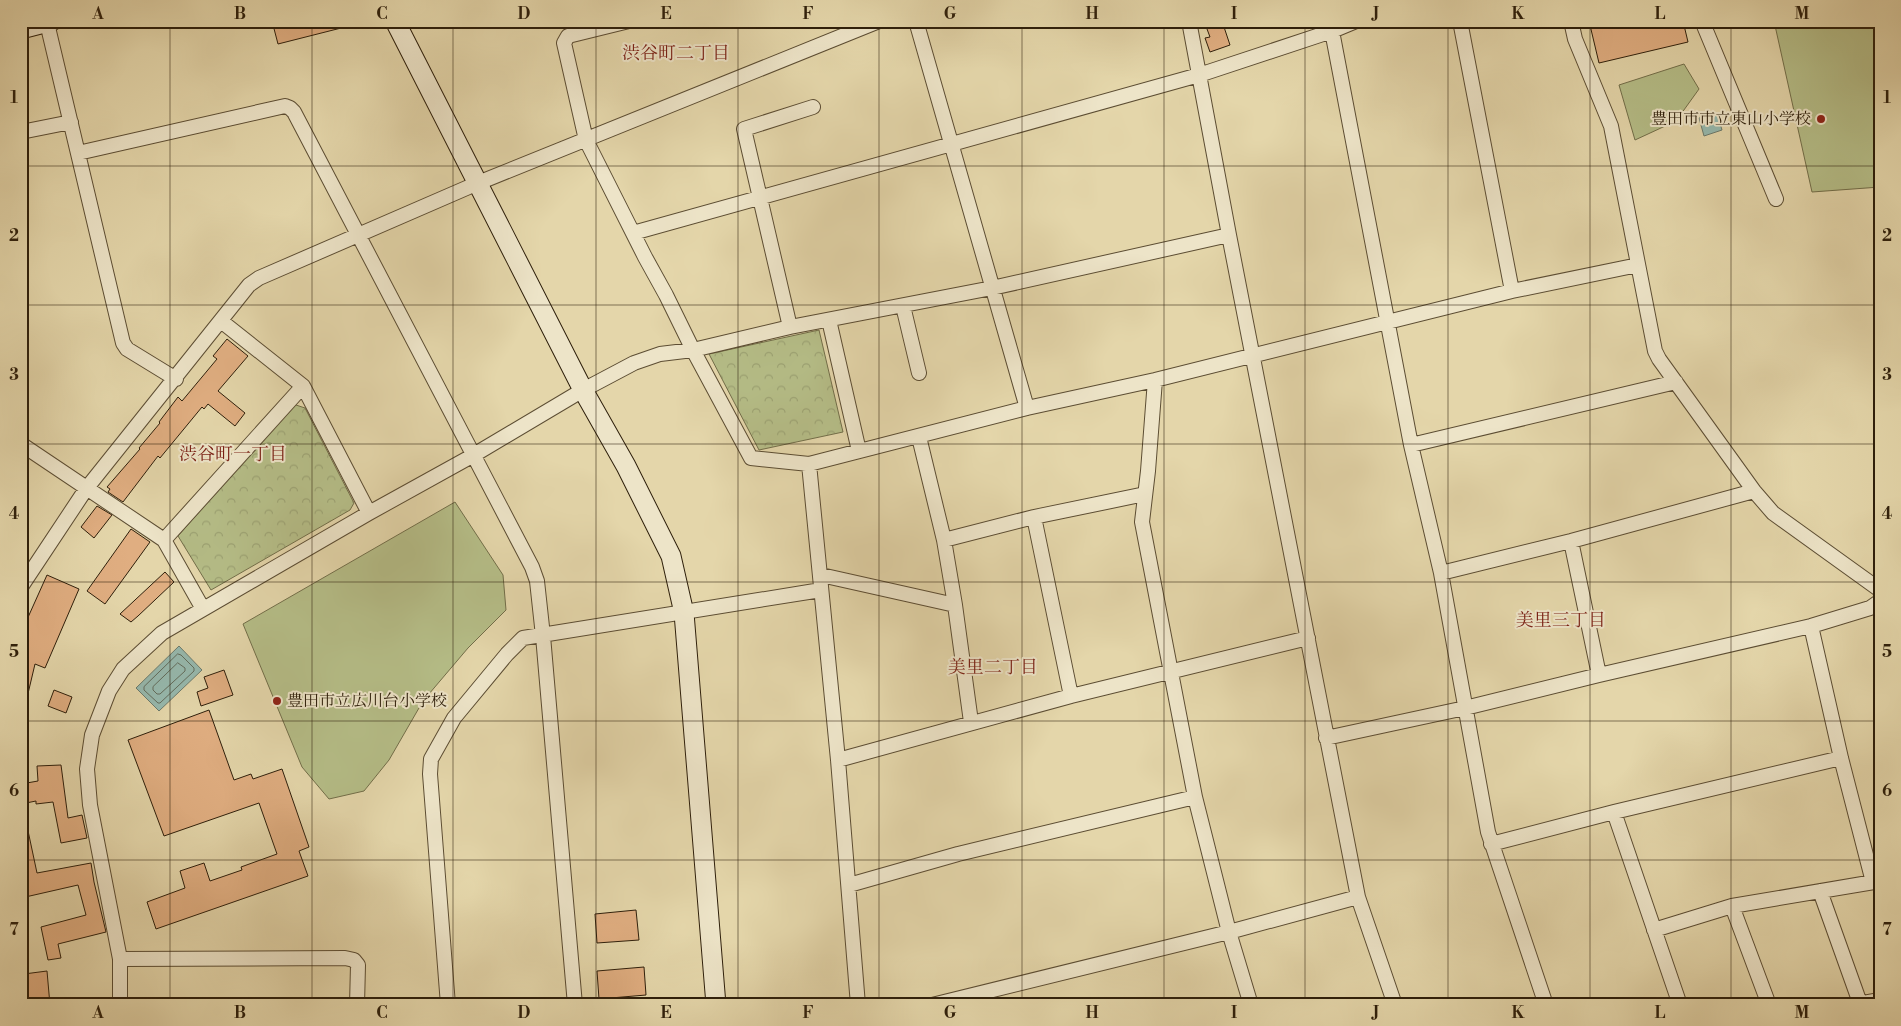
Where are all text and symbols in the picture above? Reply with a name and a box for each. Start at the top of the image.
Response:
text: A [91,4,104,24]
text: B [234,4,246,24]
text: C [376,4,388,24]
text: D [518,4,531,24]
text: E [660,4,672,24]
text: F [802,4,814,24]
text: G [944,4,957,24]
text: H [1085,4,1099,24]
text: I [1231,4,1237,24]
text: J [1371,4,1379,24]
text: K [1512,4,1526,24]
text: L [1655,4,1666,24]
text: M [1795,4,1810,24]
district label: 渋谷町二丁目 [622,42,730,65]
text: 1 [10,88,18,108]
text: 1 [1883,88,1891,108]
place label: 豊田市市立東山小学校 [1651,109,1811,129]
marker: 豊田市市立東山小学校 [1815,113,1827,125]
text: 2 [9,226,19,246]
text: 2 [1882,226,1892,246]
text: 3 [9,365,19,385]
text: 3 [1882,365,1892,385]
district label: 渋谷町一丁目 [179,443,287,466]
text: 4 [9,504,20,524]
text: 4 [1882,504,1893,524]
district label: 美里三丁目 [1516,609,1606,632]
text: 5 [9,642,19,662]
text: 5 [1882,642,1892,662]
district label: 美里二丁目 [948,656,1038,679]
place label: 豊田市立広川台小学校 [287,691,447,711]
marker: 豊田市立広川台小学校 [271,695,283,707]
text: 6 [9,781,19,801]
text: 6 [1882,781,1892,801]
text: 7 [9,920,19,940]
text: 7 [1882,920,1892,940]
text: A [91,1003,104,1023]
text: B [234,1003,246,1023]
text: C [376,1003,388,1023]
text: D [518,1003,531,1023]
text: E [660,1003,672,1023]
text: F [802,1003,814,1023]
text: G [944,1003,957,1023]
text: H [1085,1003,1099,1023]
text: I [1231,1003,1237,1023]
text: J [1371,1003,1379,1023]
text: K [1512,1003,1526,1023]
text: L [1655,1003,1666,1023]
text: M [1795,1003,1810,1023]

